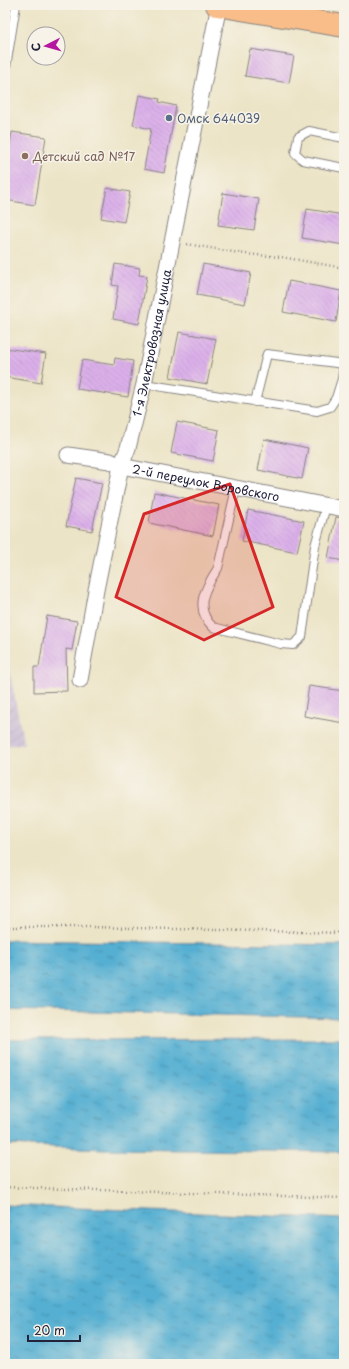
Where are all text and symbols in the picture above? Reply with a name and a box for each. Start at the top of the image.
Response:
north arrow [26,26,66,66]
text: С [27,42,44,52]
place label: Омск 644039 [177,109,260,127]
marker: Омск 644039 [164,113,174,123]
place label: Детский сад №17 [32,147,136,165]
marker: Детский сад №17 [20,151,30,161]
street label: 1-я Электровозная улица [127,267,176,418]
street label: 2-й переулок Воровского [131,459,281,505]
scale bar [28,1317,80,1343]
text: 20 m [34,1321,65,1339]

